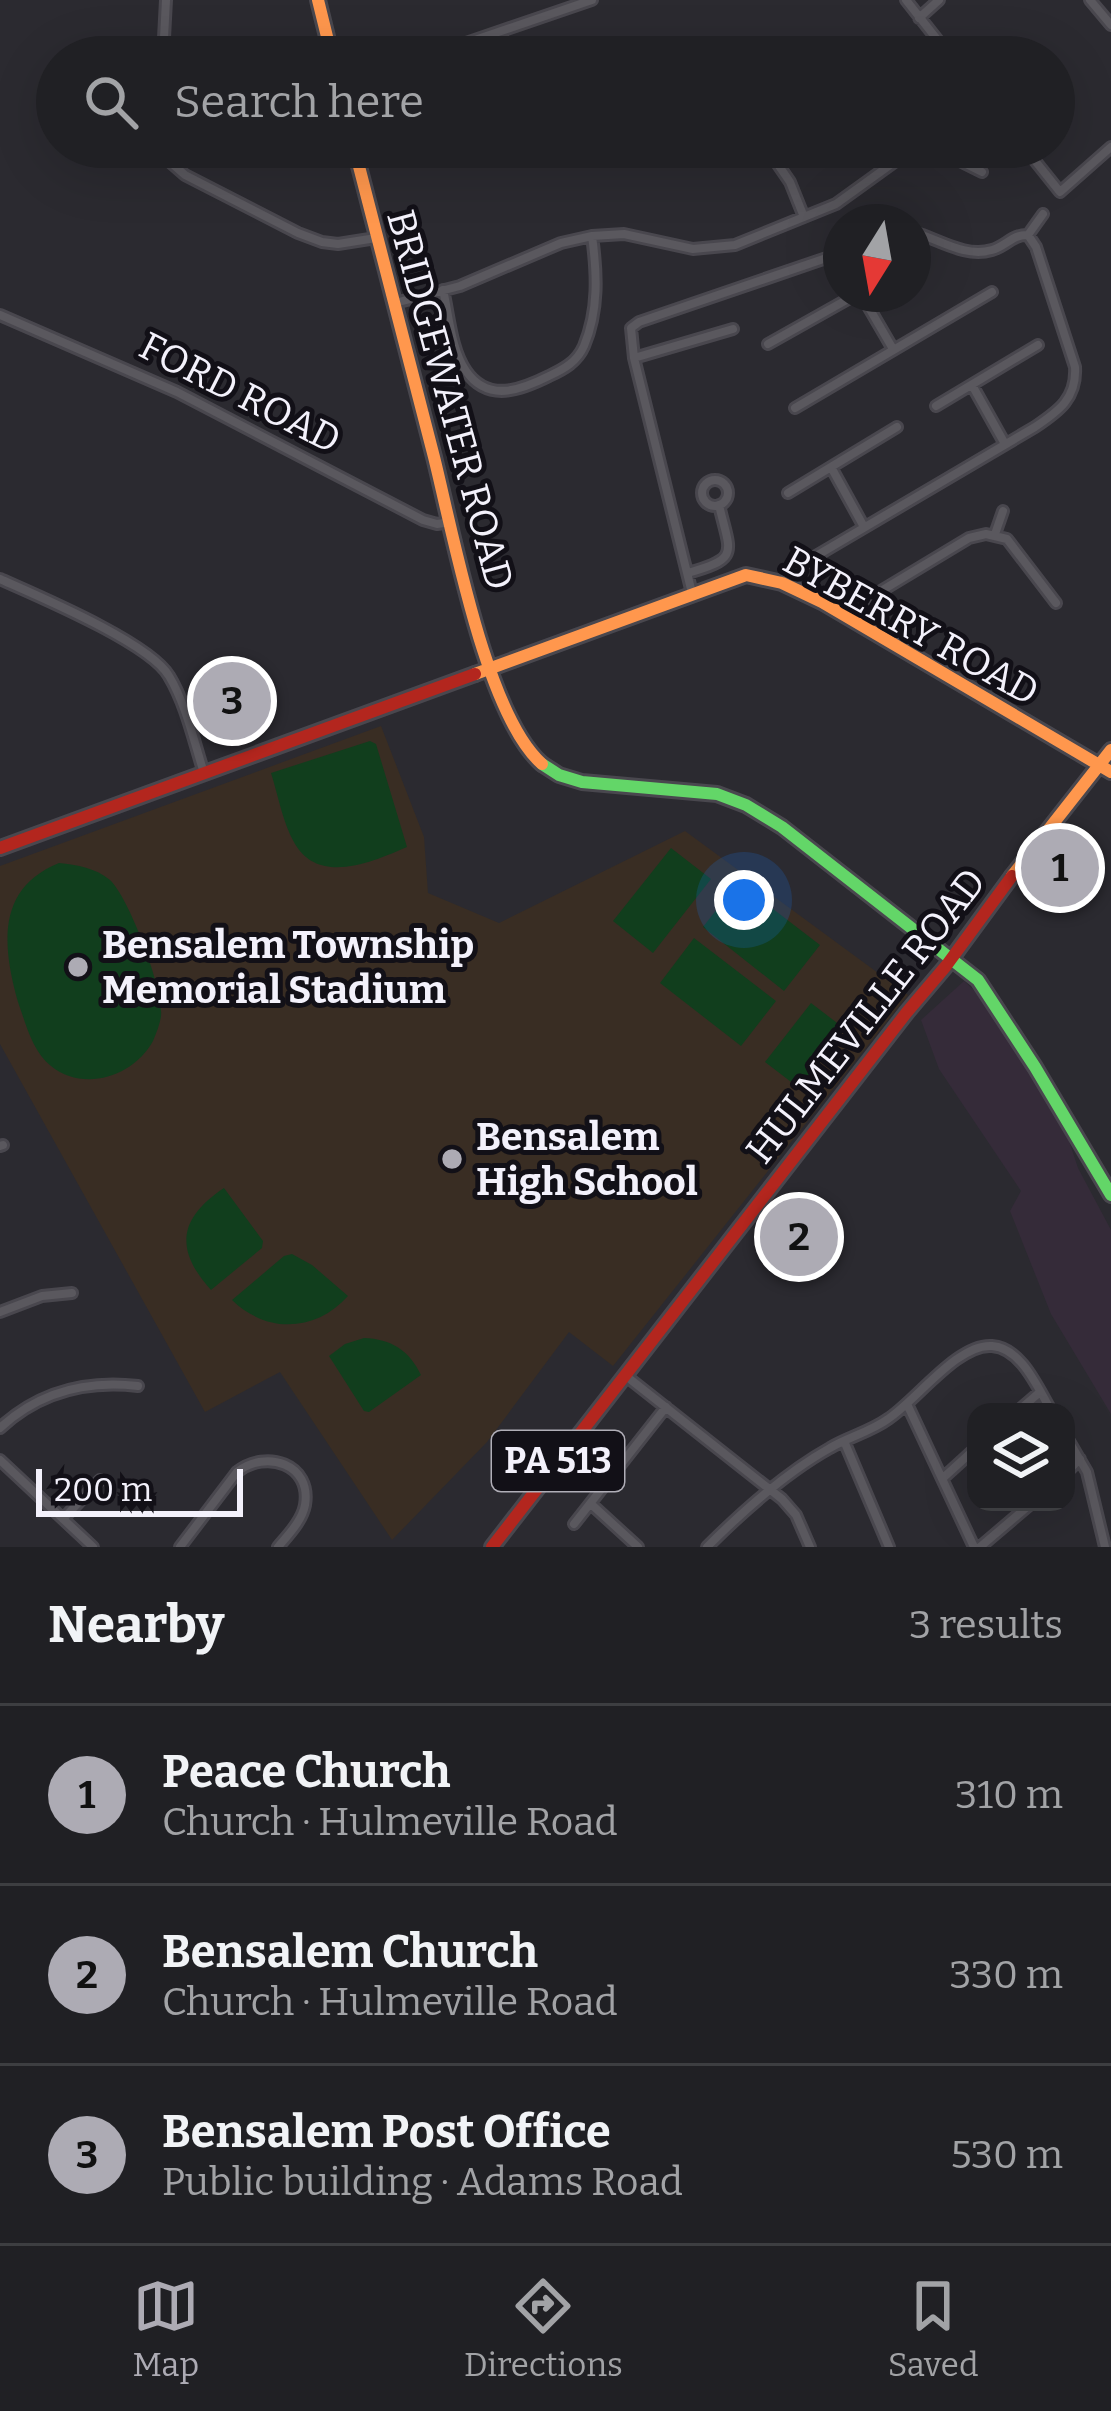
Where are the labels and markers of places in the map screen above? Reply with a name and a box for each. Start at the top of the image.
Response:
pin: 3 [193,656,271,746]
pin: 1 [1021,823,1099,913]
place label: Bensalem Township Memorial Stadium [102,922,474,1013]
marker: Bensalem Township Memorial Stadium [65,954,91,980]
place label: Bensalem High School [476,1114,698,1205]
marker: Bensalem High School [439,1146,465,1172]
pin: 2 [760,1192,838,1282]

